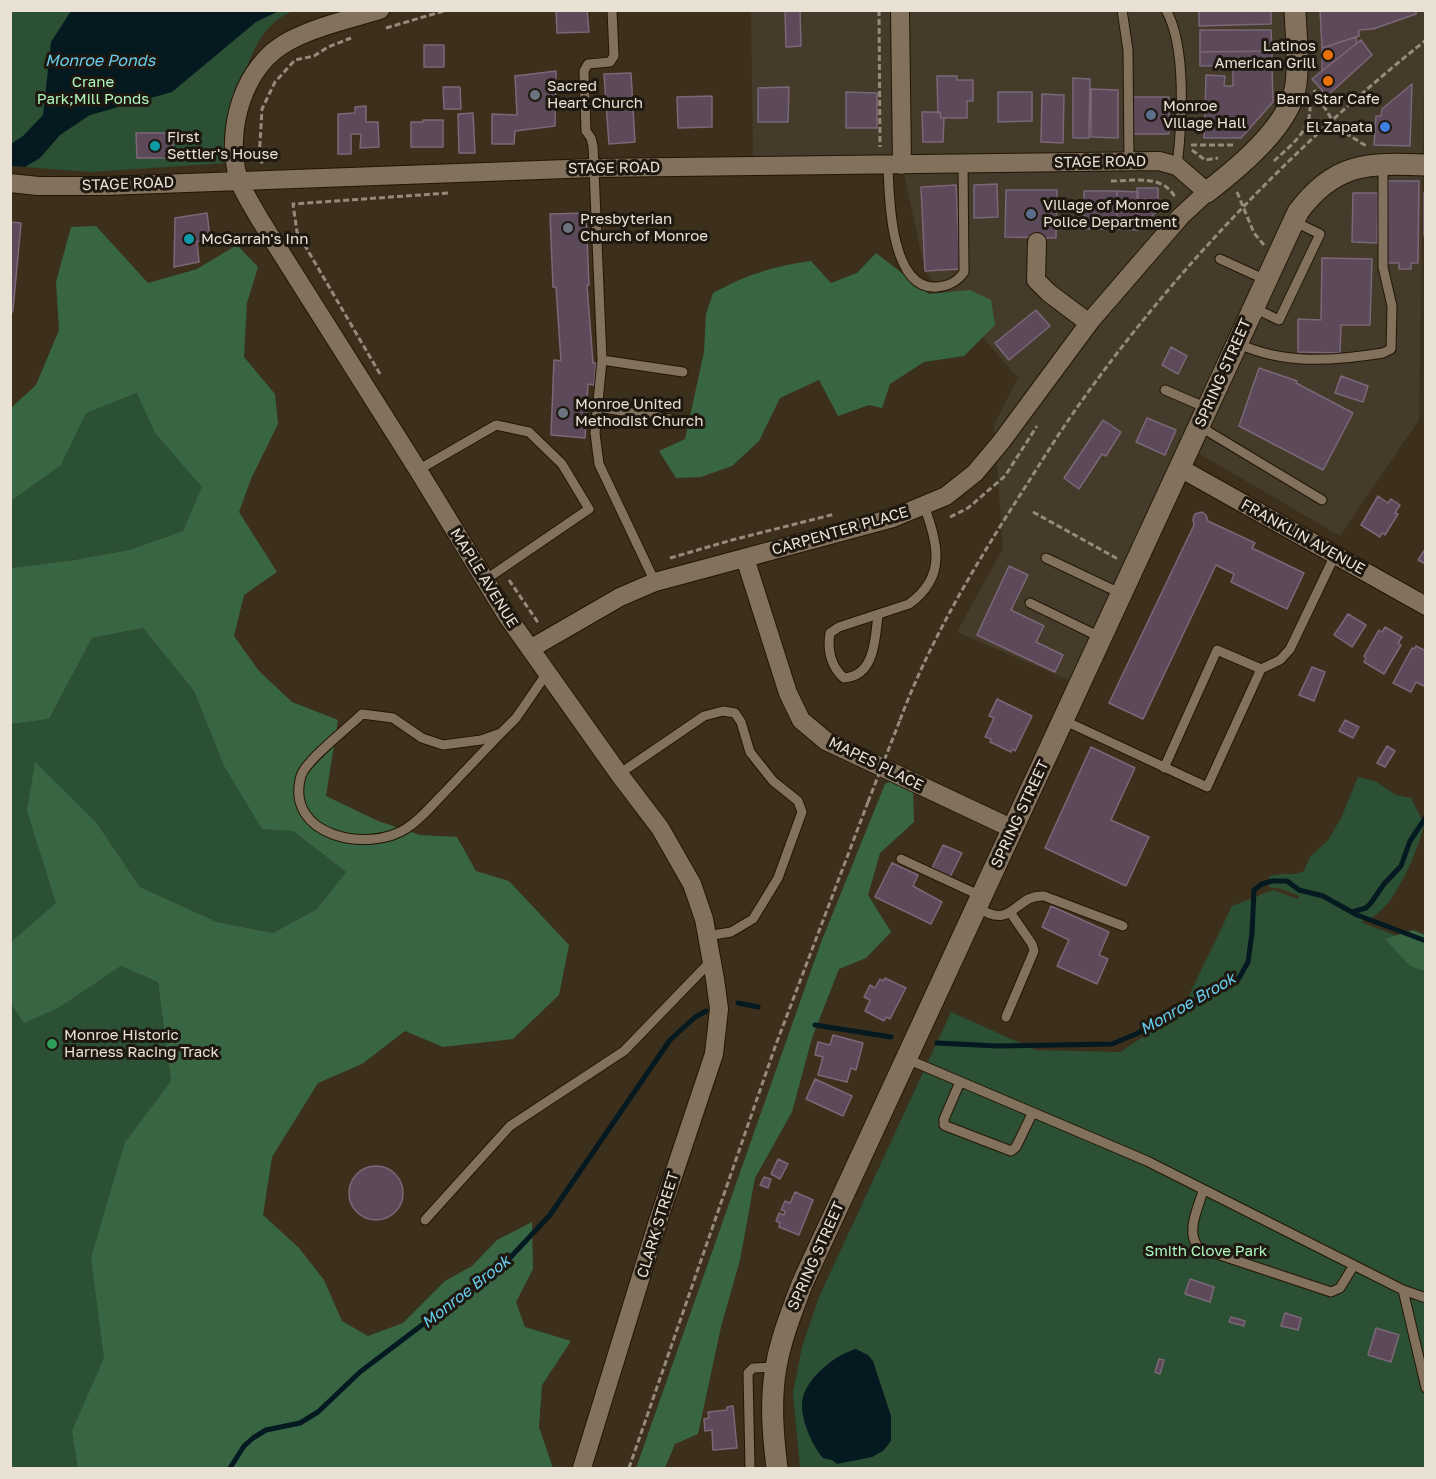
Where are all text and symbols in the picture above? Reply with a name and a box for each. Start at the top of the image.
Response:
place label: Latinos American Grill [1214,37,1316,72]
marker: Latinos American Grill [1321,48,1335,62]
water label: Monroe Ponds [45,51,155,71]
park label: Crane Park;Mill Ponds [37,73,149,108]
marker: Barn Star Cafe [1321,74,1335,88]
place label: Sacred Heart Church [547,77,643,112]
marker: Sacred Heart Church [528,88,542,102]
place label: Barn Star Cafe [1276,90,1380,108]
place label: Monroe Village Hall [1163,97,1246,132]
marker: Monroe Village Hall [1144,108,1158,122]
place label: El Zapata [1306,118,1373,136]
marker: El Zapata [1378,120,1392,134]
place label: First Settler's House [167,128,278,163]
marker: First Settler's House [148,139,162,153]
street label: STAGE ROAD [1054,152,1146,172]
street label: STAGE ROAD [568,158,660,178]
street label: STAGE ROAD [82,173,174,195]
place label: Village of Monroe Police Department [1043,196,1177,231]
marker: Village of Monroe Police Department [1024,207,1038,221]
place label: Presbyterian Church of Monroe [580,210,708,245]
marker: Presbyterian Church of Monroe [561,221,575,235]
place label: McGarrah's Inn [201,230,308,248]
marker: McGarrah's Inn [182,232,196,246]
street label: SPRING STREET [1191,316,1255,430]
place label: Monroe United Methodist Church [575,395,703,430]
marker: Monroe United Methodist Church [556,406,570,420]
street label: FRANKLIN AVENUE [1238,495,1368,579]
street label: CARPENTER PLACE [770,503,910,559]
street label: MAPLE AVENUE [446,525,522,631]
street label: MAPES PLACE [826,733,926,795]
street label: SPRING STREET [987,757,1053,871]
water label: Monroe Brook [1137,969,1239,1039]
place label: Monroe Historic Harness Racing Track [64,1026,219,1061]
marker: Monroe Historic Harness Racing Track [45,1037,59,1051]
street label: CLARK STREET [633,1170,683,1280]
street label: SPRING STREET [784,1199,848,1313]
park label: Smith Clove Park [1145,1242,1267,1260]
water label: Monroe Brook [418,1251,514,1333]

